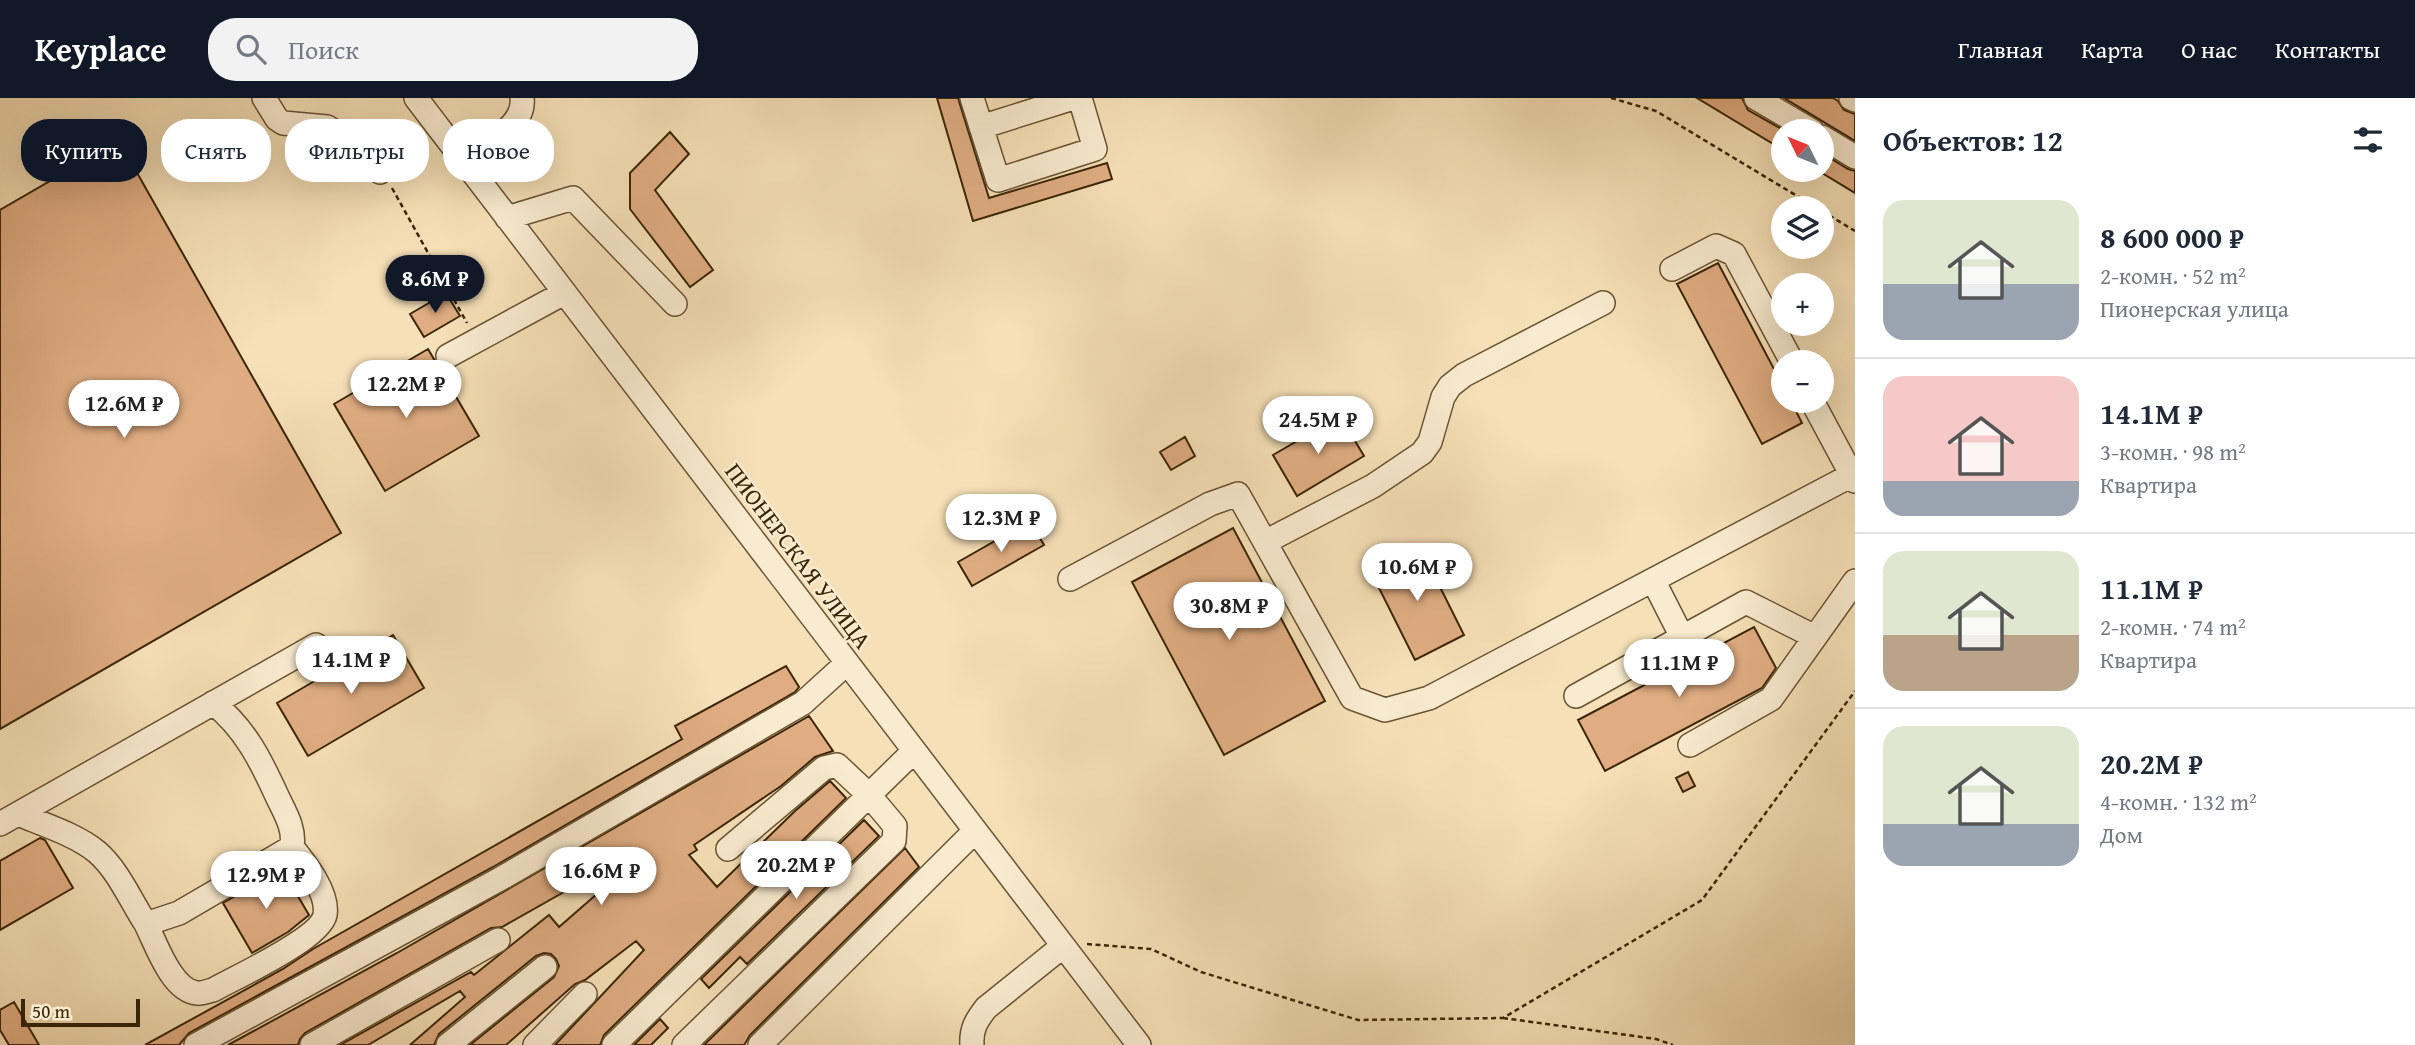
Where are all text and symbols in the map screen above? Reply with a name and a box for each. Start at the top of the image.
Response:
search box [208,18,698,81]
text: Keyplace [35,25,166,73]
icon: search [232,30,270,68]
text: Поиск [288,30,359,69]
text: Главная [1958,32,2043,67]
text: Карта [2081,32,2143,67]
text: О нас [2181,32,2237,67]
text: Контакты [2275,32,2380,67]
text: Объектов: 12 [1883,118,2063,162]
chip: Купить [21,119,147,182]
chip: Снять [161,119,271,182]
chip: Фильтры [285,119,429,182]
chip: Новое [443,119,554,182]
north arrow [1771,119,1834,182]
map controls [1771,119,1834,413]
icon: filters [2349,121,2387,159]
button: layers [1771,196,1834,259]
text: 8 600 000 ₽ [2100,215,2244,259]
icon: home [1939,228,2023,312]
pin: 8.6M ₽ [378,256,492,315]
text: 2-комн. · 52 m² [2100,259,2246,292]
text: 8.6M ₽ [401,261,469,294]
button: + [1771,273,1834,336]
text: Пионерская улица [2100,292,2289,325]
button: − [1771,350,1834,413]
pin: 12.2M ₽ [341,360,471,420]
text: 12.2M ₽ [366,366,446,399]
pin: 12.6M ₽ [59,380,189,440]
text: 12.6M ₽ [84,386,164,419]
text: 14.1M ₽ [2100,391,2203,435]
pin: 24.5M ₽ [1253,396,1383,456]
text: 24.5M ₽ [1278,402,1358,435]
icon: home [1939,404,2023,488]
text: 3-комн. · 98 m² [2100,435,2246,468]
street label: ПИОНЕРСКАЯ УЛИЦА [717,455,880,656]
text: Квартира [2100,468,2197,501]
pin: 12.3M ₽ [936,494,1066,554]
text: 12.3M ₽ [961,500,1041,533]
pin: 10.6M ₽ [1352,544,1482,603]
text: 10.6M ₽ [1377,549,1457,582]
text: 11.1M ₽ [2100,566,2203,610]
icon: home [1939,579,2023,663]
pin: 30.8M ₽ [1164,582,1294,642]
text: 30.8M ₽ [1189,588,1269,621]
text: 2-комн. · 74 m² [2100,610,2246,643]
pin: 14.1M ₽ [286,636,416,696]
pin: 11.1M ₽ [1614,640,1744,699]
text: 14.1M ₽ [311,642,391,675]
text: Квартира [2100,643,2197,676]
text: 11.1M ₽ [1639,645,1719,678]
text: 20.2M ₽ [2100,741,2203,785]
icon: home [1939,754,2023,838]
text: 4-комн. · 132 m² [2100,785,2257,818]
text: Дом [2100,818,2143,851]
pin: 20.2M ₽ [731,842,861,901]
text: 20.2M ₽ [756,847,836,880]
pin: 16.6M ₽ [536,848,666,907]
pin: 12.9M ₽ [201,852,331,911]
text: 16.6M ₽ [561,853,641,886]
text: 12.9M ₽ [226,857,306,890]
scale bar [21,996,140,1028]
text: 50 m [32,997,70,1025]

